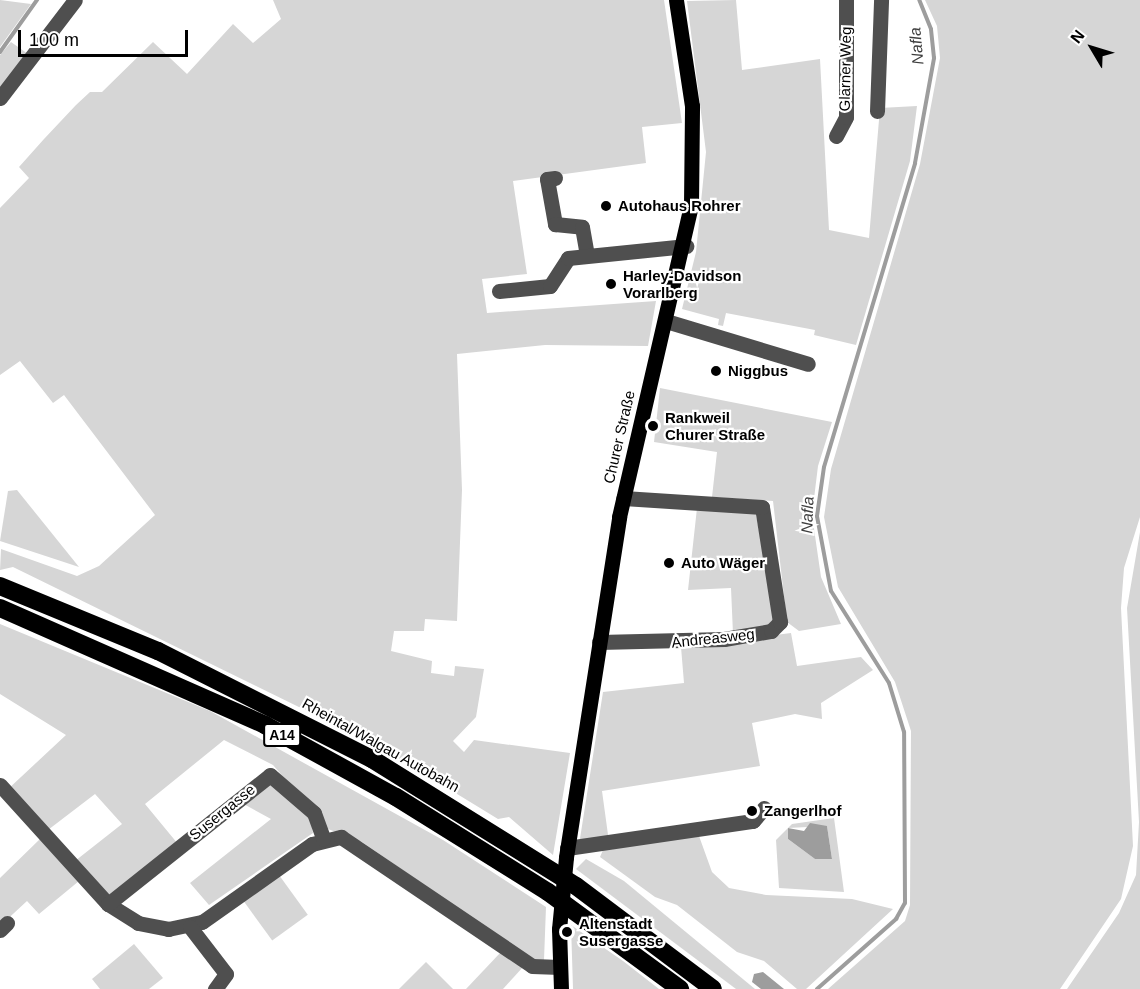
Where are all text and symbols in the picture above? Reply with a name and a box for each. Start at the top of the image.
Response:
scale bar [21,18,190,56]
north arrow [1062,18,1122,78]
street label: Glarner Weg [835,26,855,112]
water label: Nafla [906,27,928,65]
text: N [1067,27,1088,46]
text: 100 m [29,30,79,50]
place label: Autohaus Rohrer [618,197,741,215]
marker: Autohaus Rohrer [599,199,613,213]
place label: Harley-Davidson Vorarlberg [623,266,741,301]
marker: Harley-Davidson Vorarlberg [604,277,618,291]
place label: Niggbus [728,362,788,380]
marker: Niggbus [709,364,723,378]
street label: Churer Straße [600,389,638,485]
place label: Rankweil Churer Straße [665,408,765,443]
marker: Rankweil Churer Straße [646,419,660,433]
water label: Nafla [798,496,818,534]
place label: Auto Wäger [681,554,765,572]
marker: Auto Wäger [662,556,676,570]
street label: Andreasweg [671,625,755,651]
street label: Rheintal/Walgau Autobahn [299,694,463,796]
road number: A14 [262,724,302,746]
street label: Susergasse [186,780,258,844]
place label: Zangerlhof [764,802,841,820]
marker: Zangerlhof [745,804,759,818]
place label: Altenstadt Susergasse [579,914,663,949]
marker: Altenstadt Susergasse [560,925,574,939]

